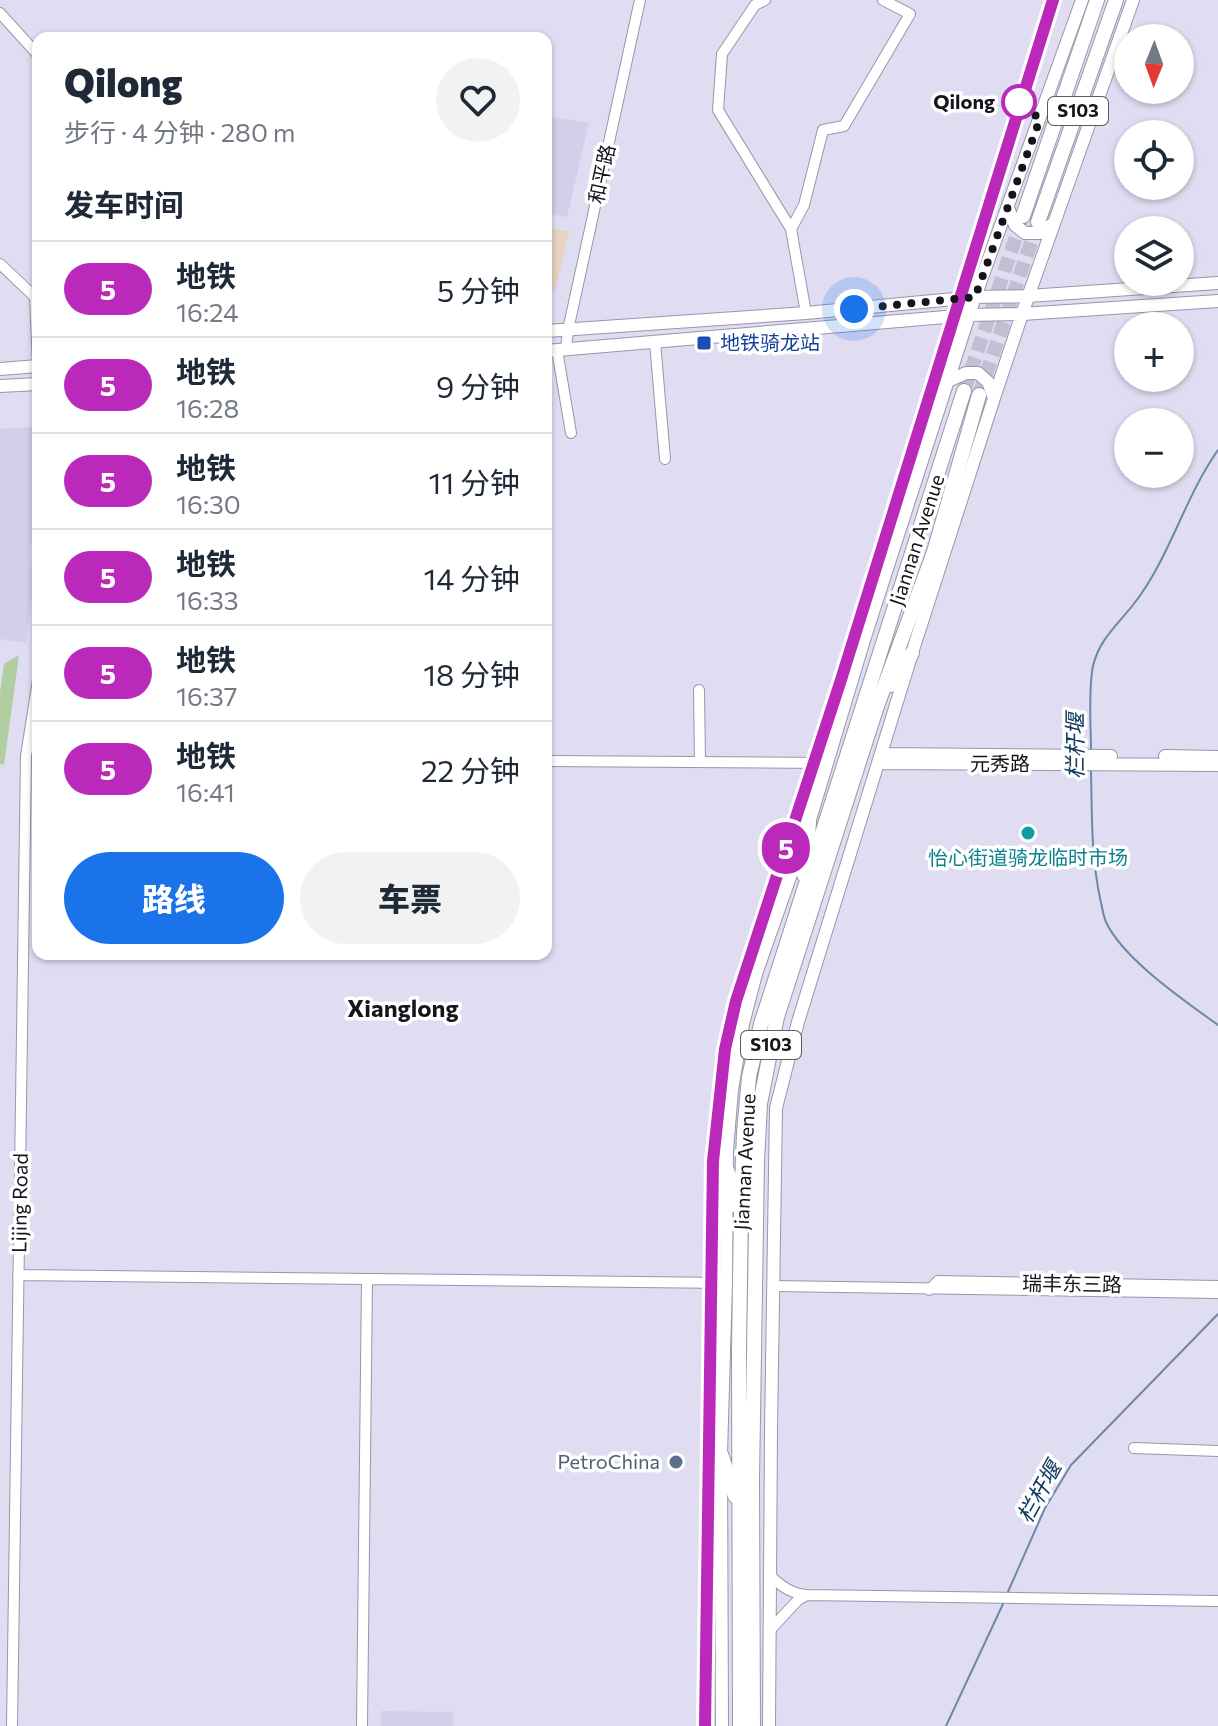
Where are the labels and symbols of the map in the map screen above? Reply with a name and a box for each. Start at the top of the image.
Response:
north arrow [1114,24,1194,104]
marker: Qilong [1002,85,1036,119]
place label: Qilong [933,89,995,113]
road number: S103 [1048,97,1108,125]
street label: 和平路 [583,142,619,206]
your location [834,289,874,329]
place label: 地铁骑龙站 [720,330,820,354]
marker: 地铁骑龙站 [695,334,713,352]
street label: Jiannan Avenue [884,471,949,608]
water label: 栏杆堰 [1061,709,1088,779]
street label: 元秀路 [970,751,1030,775]
line badge: 5 [760,822,812,874]
marker: 怡心街道骑龙临时市场 [1019,824,1037,842]
place label: 怡心街道骑龙临时市场 [928,845,1128,869]
district label: Xianglong [347,993,459,1022]
road number: S103 [741,1031,801,1059]
street label: Jiannan Avenue [728,1093,760,1231]
street label: Lijing Road [6,1153,32,1253]
street label: 瑞丰东三路 [1022,1270,1122,1296]
place label: PetroChina [557,1449,660,1473]
marker: PetroChina [667,1453,685,1471]
water label: 栏杆堰 [1011,1453,1068,1527]

